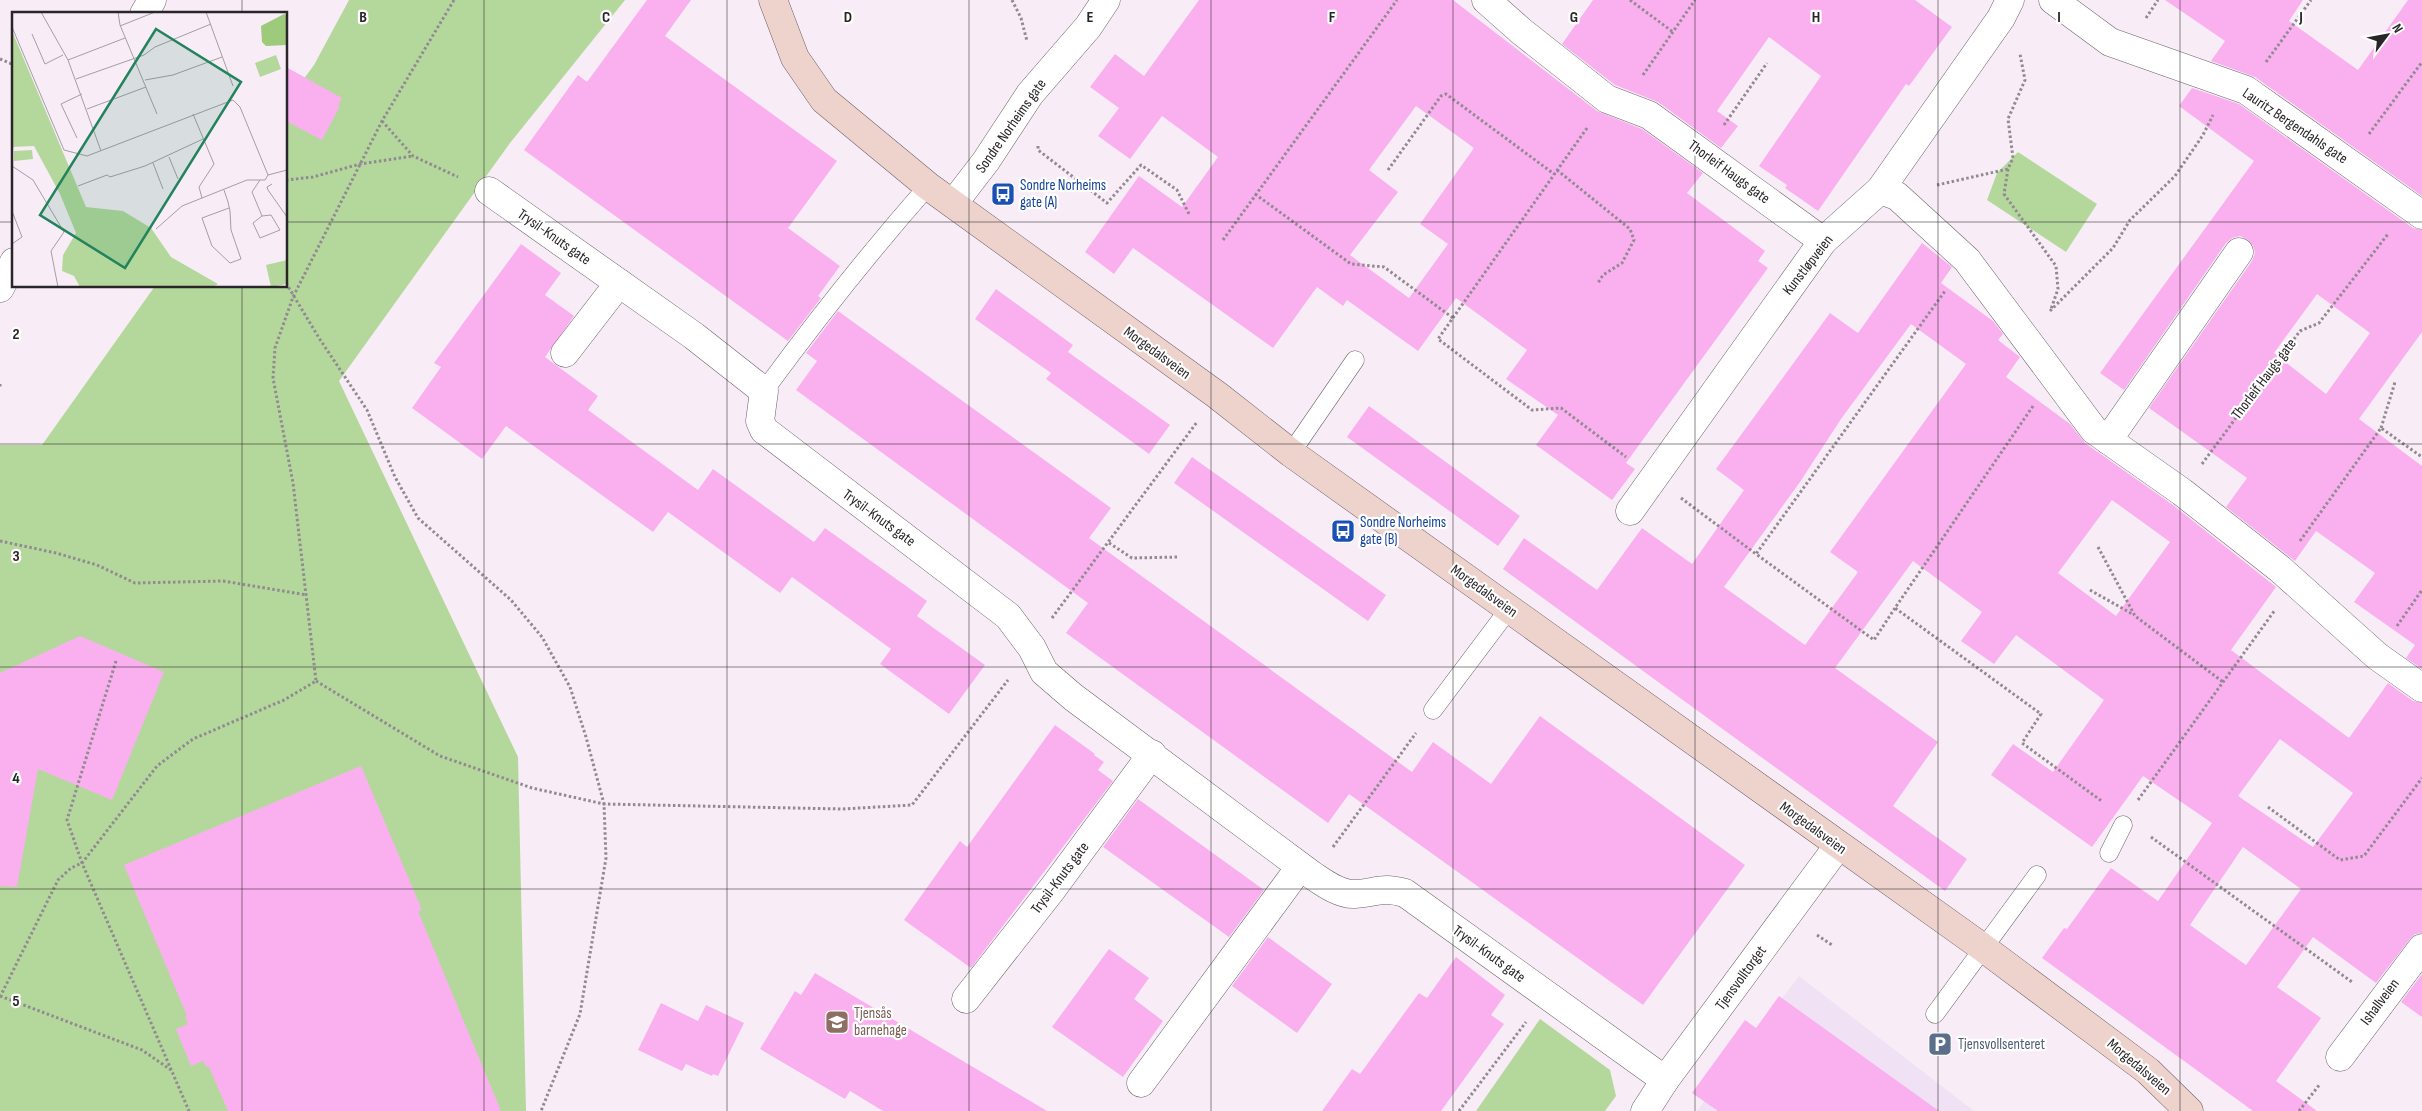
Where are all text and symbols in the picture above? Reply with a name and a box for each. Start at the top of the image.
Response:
text: B [359,8,367,27]
text: C [602,8,610,27]
text: D [844,8,852,27]
text: E [1087,8,1094,27]
text: F [1329,8,1336,27]
text: G [1570,8,1578,27]
text: H [1812,8,1820,27]
text: I [2057,8,2061,27]
text: J [2298,8,2303,27]
north arrow [2362,10,2412,60]
inset map [12,12,288,288]
text: N [2388,21,2407,36]
street label: Sondre Norheims gate [971,75,1051,177]
street label: Lauritz Bergendahls gate [2239,84,2351,168]
street label: Thorleif Haugs gate [1684,136,1774,208]
place label: Sondre Norheims gate (A) [1020,176,1106,212]
bus stop icon: Sondre Norheims gate (A) [990,181,1016,207]
street label: Trysil-Knuts gate [514,205,594,269]
street label: Kunstløpveien [1779,231,1837,299]
street label: Morgedalsveien [1120,322,1194,384]
text: 2 [12,325,20,344]
street label: Thorleif Haugs gate [2227,335,2301,423]
street label: Trysil-Knuts gate [839,485,919,551]
place label: Sondre Norheims gate (B) [1360,513,1446,549]
bus stop icon: Sondre Norheims gate (B) [1330,518,1356,544]
text: 3 [12,547,20,566]
street label: Morgedalsveien [1447,560,1521,622]
text: 4 [12,769,20,788]
street label: Morgedalsveien [1776,797,1850,859]
street label: Trysil-Knuts gate [1027,838,1093,918]
street label: Trysil-Knuts gate [1449,921,1529,987]
street label: Tjensvolltorget [1711,942,1771,1014]
street label: Ishallveien [2356,975,2404,1029]
text: 5 [12,992,20,1011]
place label: Tjensås barnehage [854,1004,907,1040]
school or university icon: Tjensås barnehage [824,1009,850,1035]
parking icon: Tjensvollsenteret [1927,1031,1953,1057]
place label: Tjensvollsenteret [1958,1035,2046,1054]
street label: Morgedalsveien [2103,1035,2175,1099]

